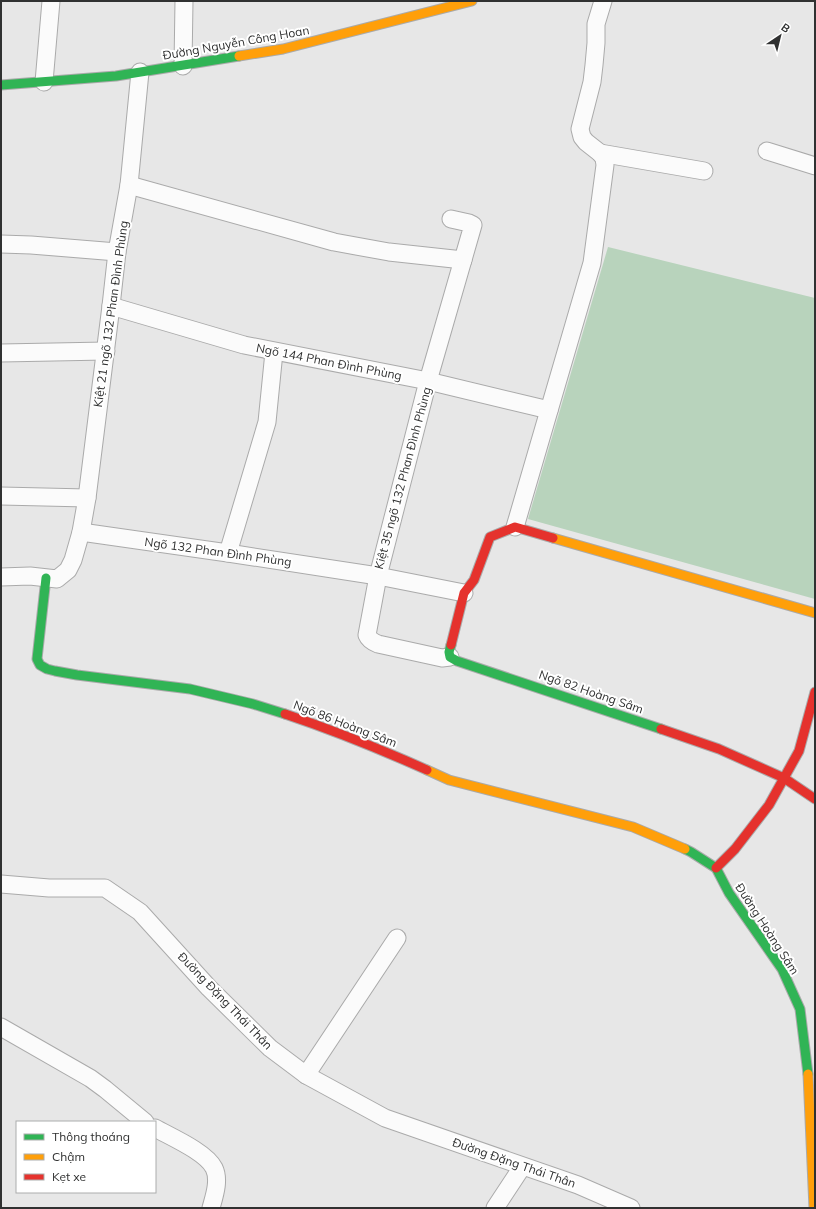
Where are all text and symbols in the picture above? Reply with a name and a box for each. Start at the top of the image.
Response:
north arrow [760,16,800,56]
text: B [779,20,793,36]
street label: Đường Nguyễn Công Hoan [161,22,310,63]
street label: Kiệt 21 ngõ 132 Phan Đình Phùng [90,220,131,408]
street label: Ngõ 144 Phan Đình Phùng [255,340,403,383]
street label: Kiệt 35 ngõ 132 Phan Đình Phùng [371,385,434,571]
street label: Ngõ 132 Phan Đình Phùng [144,534,292,569]
street label: Ngõ 82 Hoàng Sâm [537,667,645,716]
street label: Ngõ 86 Hoàng Sâm [291,697,399,750]
street label: Đường Hoàng Sâm [732,880,803,977]
street label: Đường Đặng Thái Thân [175,949,276,1053]
legend [16,1121,156,1193]
text: Thông thoáng [52,1129,130,1144]
street label: Đường Đặng Thái Thân [450,1134,578,1191]
text: Chậm [52,1149,85,1164]
text: Kẹt xe [52,1169,86,1184]

